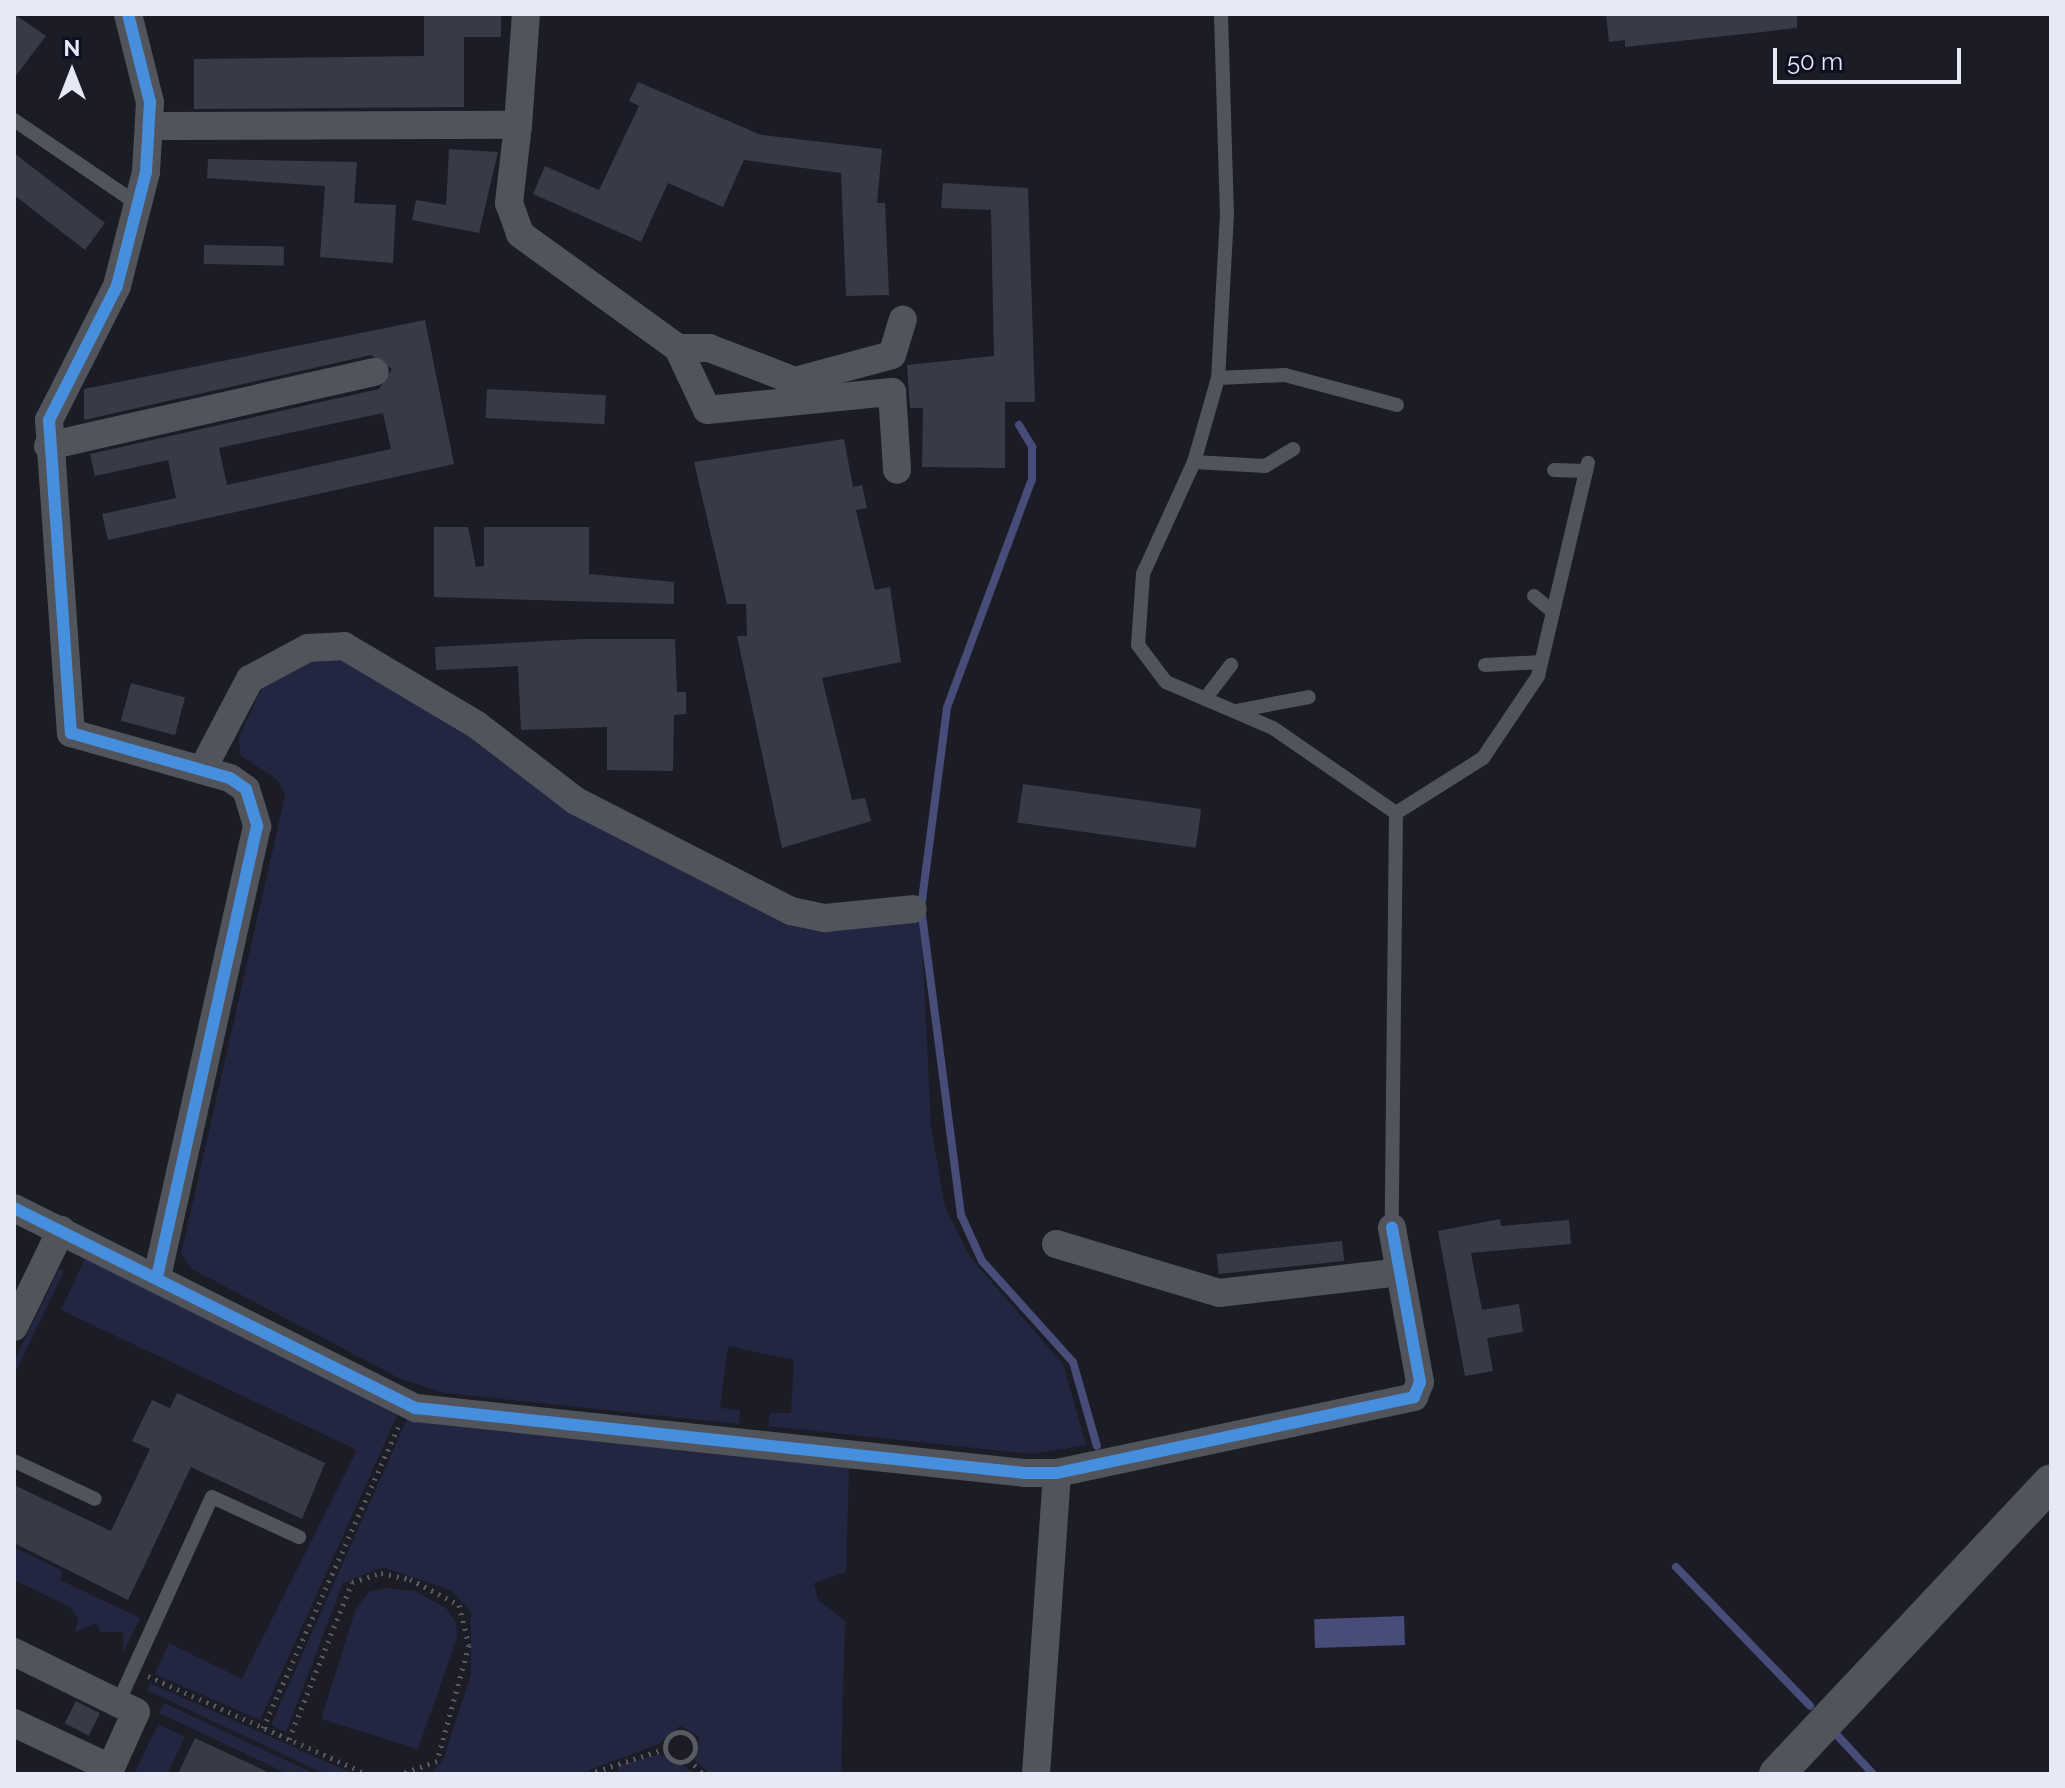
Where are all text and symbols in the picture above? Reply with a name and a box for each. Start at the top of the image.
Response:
north arrow [32,32,112,112]
scale bar [1777,32,1965,82]
text: N [64,35,80,61]
text: 50 m [1787,47,1843,76]

